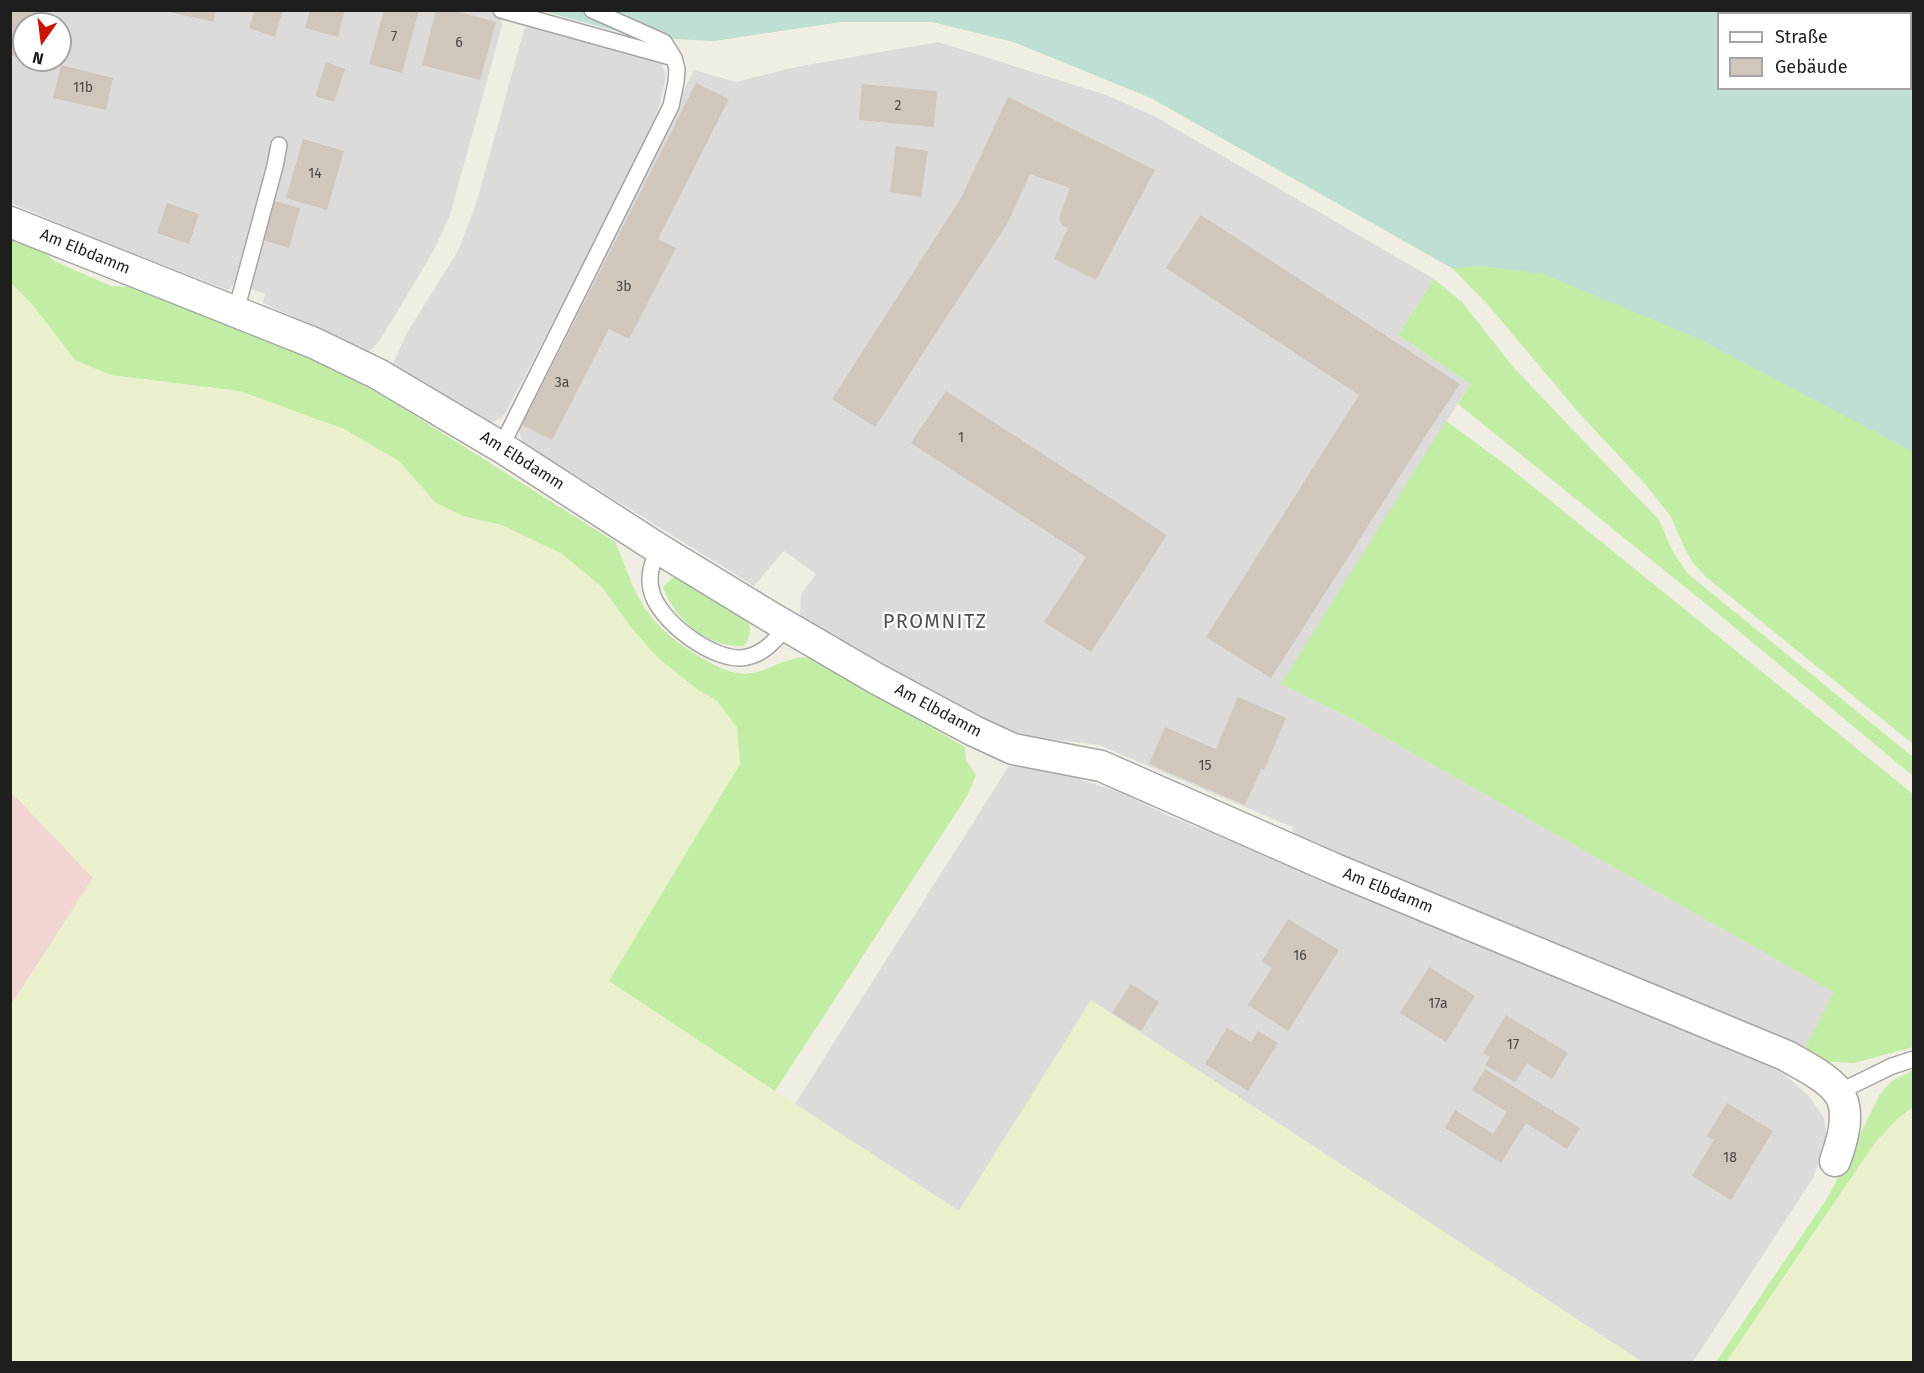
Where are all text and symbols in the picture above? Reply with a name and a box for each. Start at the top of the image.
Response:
north arrow [12,12,72,72]
legend [1717,12,1912,90]
text: Straße [1775,26,1828,48]
house number: 7 [391,29,397,45]
house number: 6 [455,35,463,51]
text: N [31,48,45,69]
text: Gebäude [1775,56,1848,78]
house number: 11b [73,80,93,96]
house number: 2 [895,98,901,114]
house number: 14 [308,166,322,182]
street label: Am Elbdamm [37,225,133,279]
house number: 3b [616,279,632,295]
house number: 3a [555,375,569,391]
street label: Am Elbdamm [476,428,568,494]
house number: 1 [958,430,964,446]
district label: PROMNITZ [883,610,987,634]
street label: Am Elbdamm [891,680,985,742]
house number: 15 [1198,758,1212,774]
street label: Am Elbdamm [1340,864,1436,918]
house number: 16 [1293,948,1307,964]
house number: 17a [1428,996,1448,1012]
house number: 17 [1507,1037,1519,1053]
house number: 18 [1723,1150,1737,1166]

